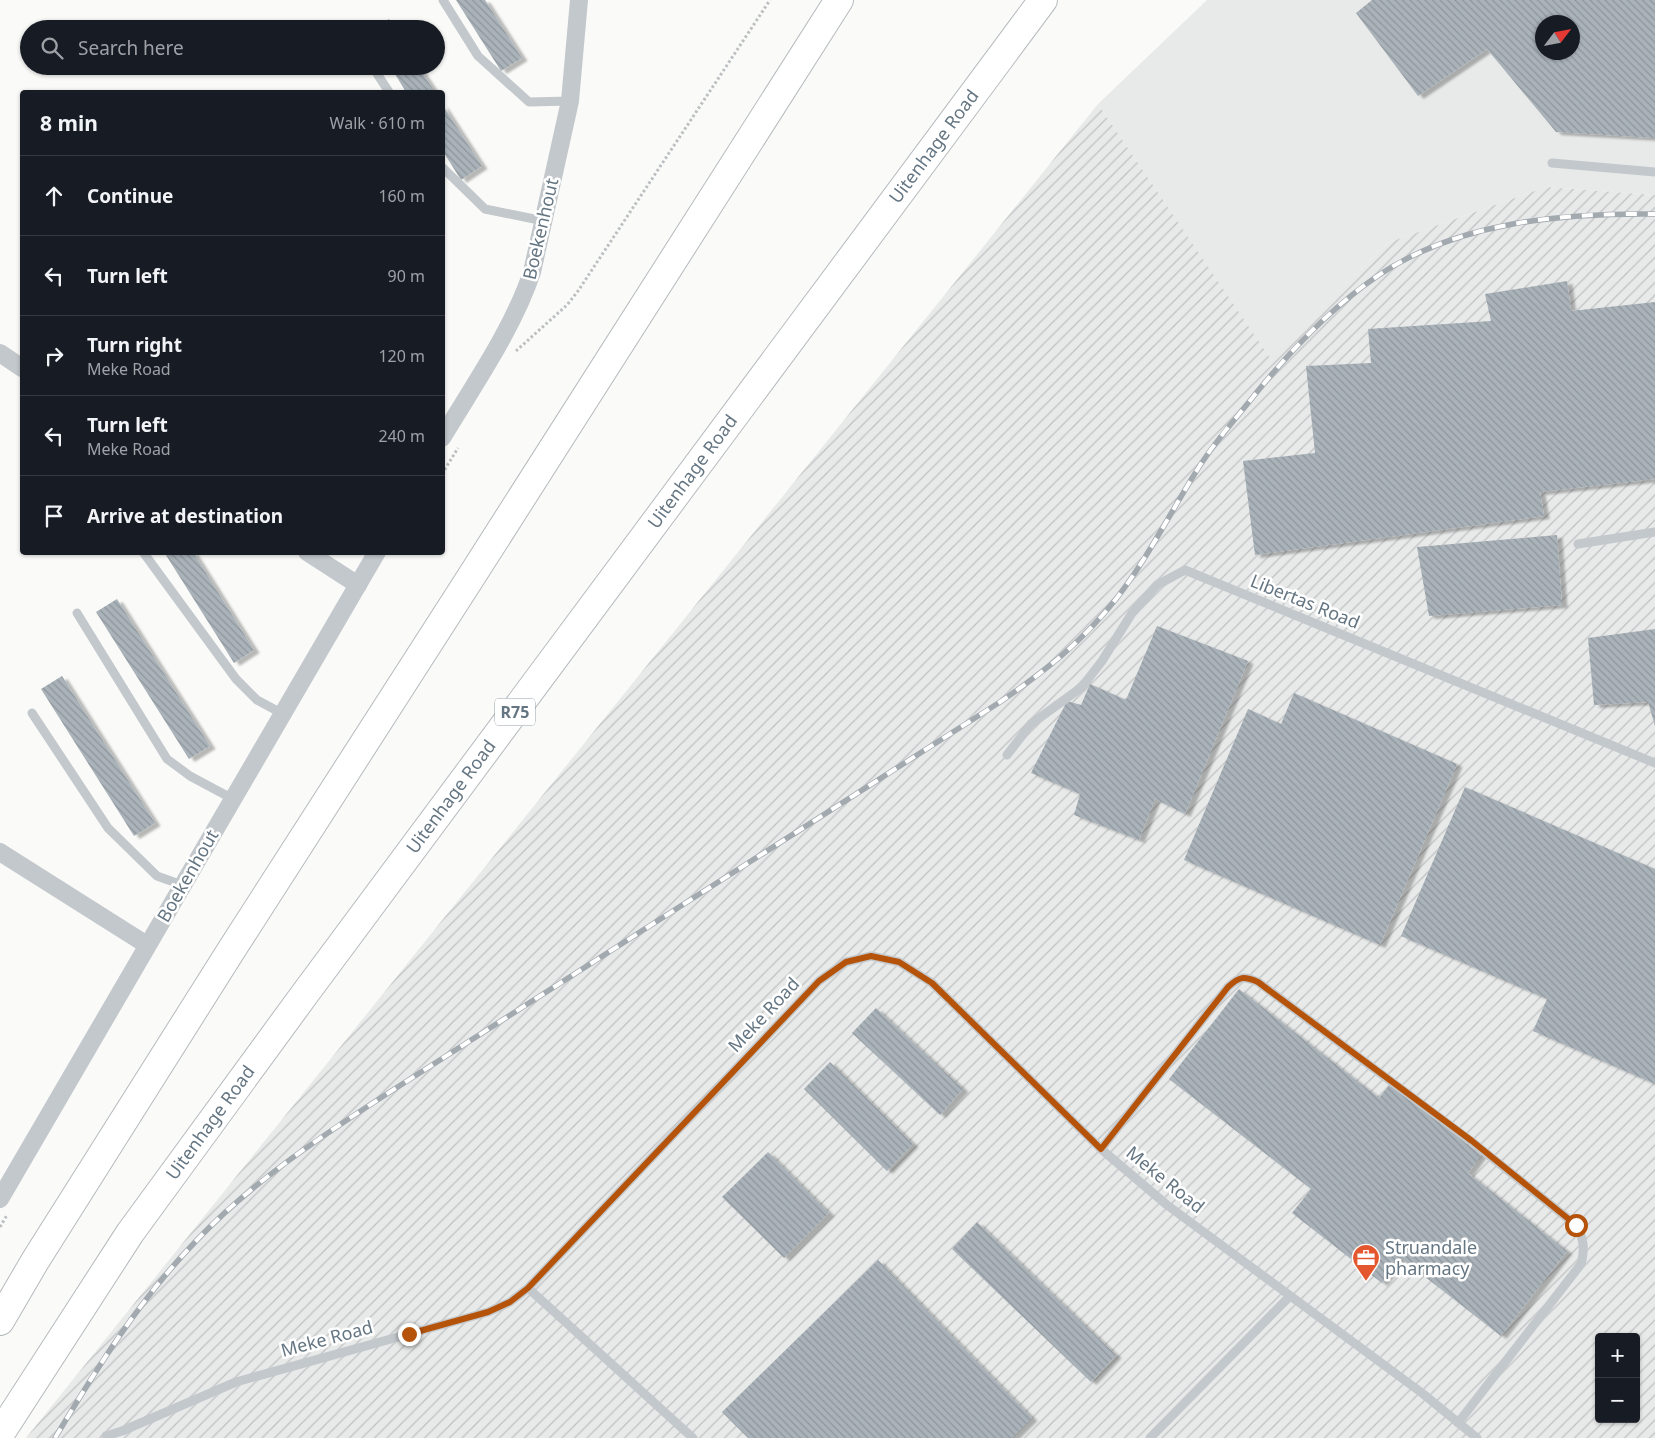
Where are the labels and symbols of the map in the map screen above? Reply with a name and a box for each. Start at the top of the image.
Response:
north arrow [1535,15,1580,60]
street label: Uitenhage Road [883,84,984,208]
street label: Boekenhout [517,175,563,282]
street label: Uitenhage Road [642,409,742,533]
street label: Libertas Road [1247,568,1364,634]
road number: R75 [495,699,535,726]
street label: Uitenhage Road [400,735,501,858]
street label: Boekenhout [151,824,224,926]
street label: Meke Road [722,972,804,1057]
street label: Uitenhage Road [160,1060,260,1184]
street label: Meke Road [1121,1140,1210,1218]
route start [1565,1214,1588,1237]
place label: Struandale pharmacy [1385,1235,1477,1280]
office icon: Struandale pharmacy [1351,1243,1381,1282]
street label: Meke Road [278,1314,375,1362]
route end [398,1323,421,1346]

